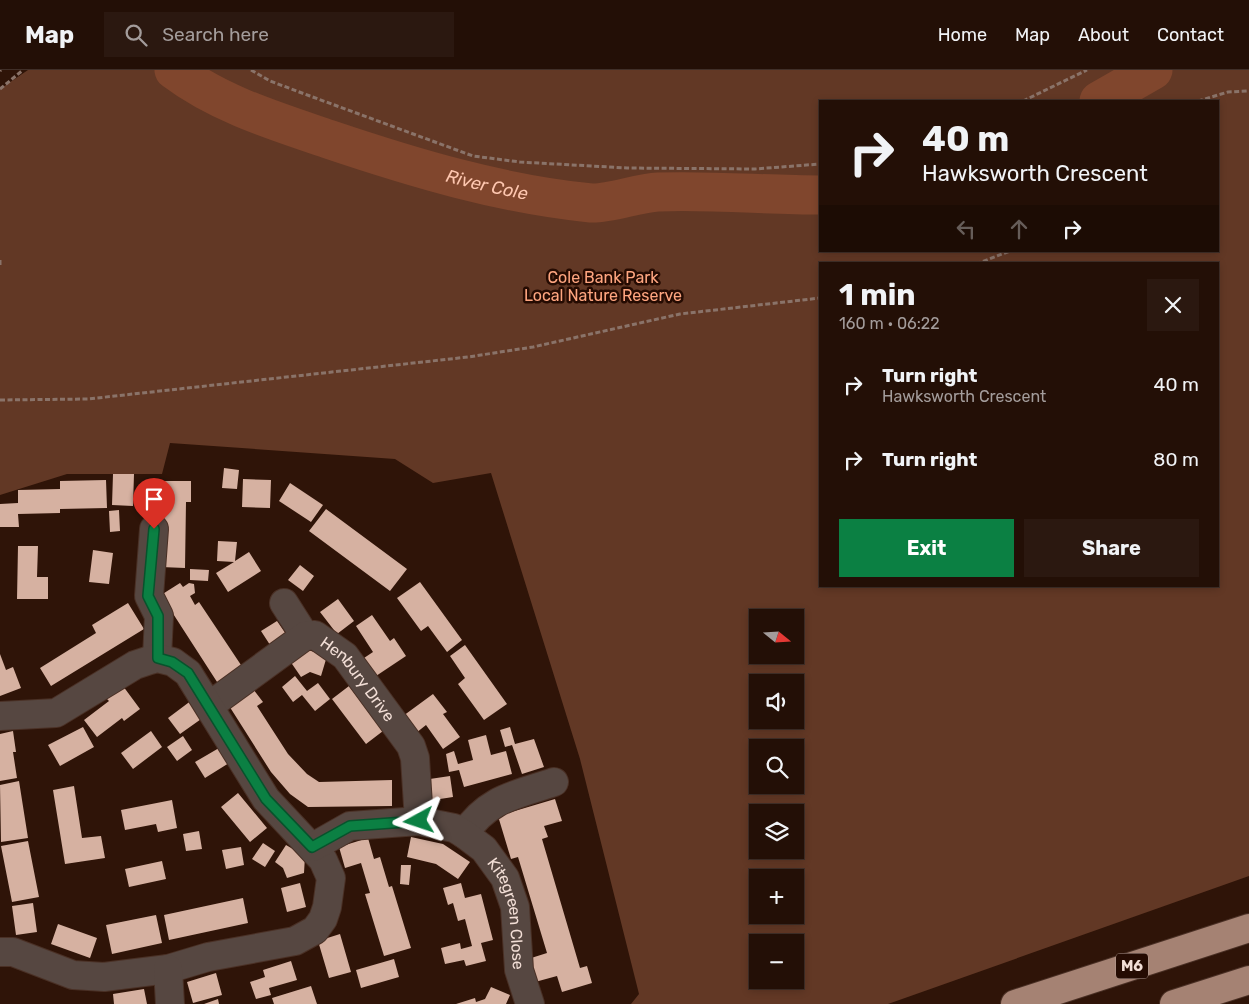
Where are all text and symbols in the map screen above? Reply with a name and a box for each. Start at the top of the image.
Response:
search box [104,12,454,57]
text: Map [25,21,74,49]
icon: search [122,21,150,49]
text: Search here [162,23,269,46]
text: Home [938,24,987,46]
text: Map [1015,24,1050,46]
text: About [1078,24,1129,46]
text: Contact [1157,24,1224,46]
text: 40 m [922,118,1009,160]
icon: right [839,120,904,185]
text: Hawksworth Crescent [922,160,1148,187]
water label: River Cole [443,165,530,205]
icon: left [952,215,980,243]
icon: ahead [1005,215,1033,243]
icon: right [1058,215,1086,243]
park label: Cole Bank Park Local Nature Reserve [524,268,682,305]
text: 1 min [839,277,916,313]
button: close [1147,279,1199,331]
text: 160 m · 06:22 [839,314,940,333]
text: Turn right [882,364,977,387]
icon: right [839,371,867,399]
text: 40 m [1154,373,1199,396]
text: Hawksworth Crescent [882,387,1046,406]
icon: right [839,446,867,474]
text: Turn right [882,448,977,471]
text: 80 m [1153,448,1199,471]
pin [133,478,175,529]
icon: arrive [140,485,168,513]
button: Exit [839,519,1014,577]
button: Share [1024,519,1199,577]
north arrow [749,609,804,664]
map controls [749,609,804,989]
street label: Henbury Drive [317,632,399,725]
button: sound [749,674,804,729]
button: search [749,739,804,794]
position arrow [392,794,444,846]
button: layers [749,804,804,859]
street label: Kitegreen Close [484,854,528,970]
button: + [749,869,804,924]
button: − [749,934,804,989]
road number: M6 [1116,954,1148,978]

